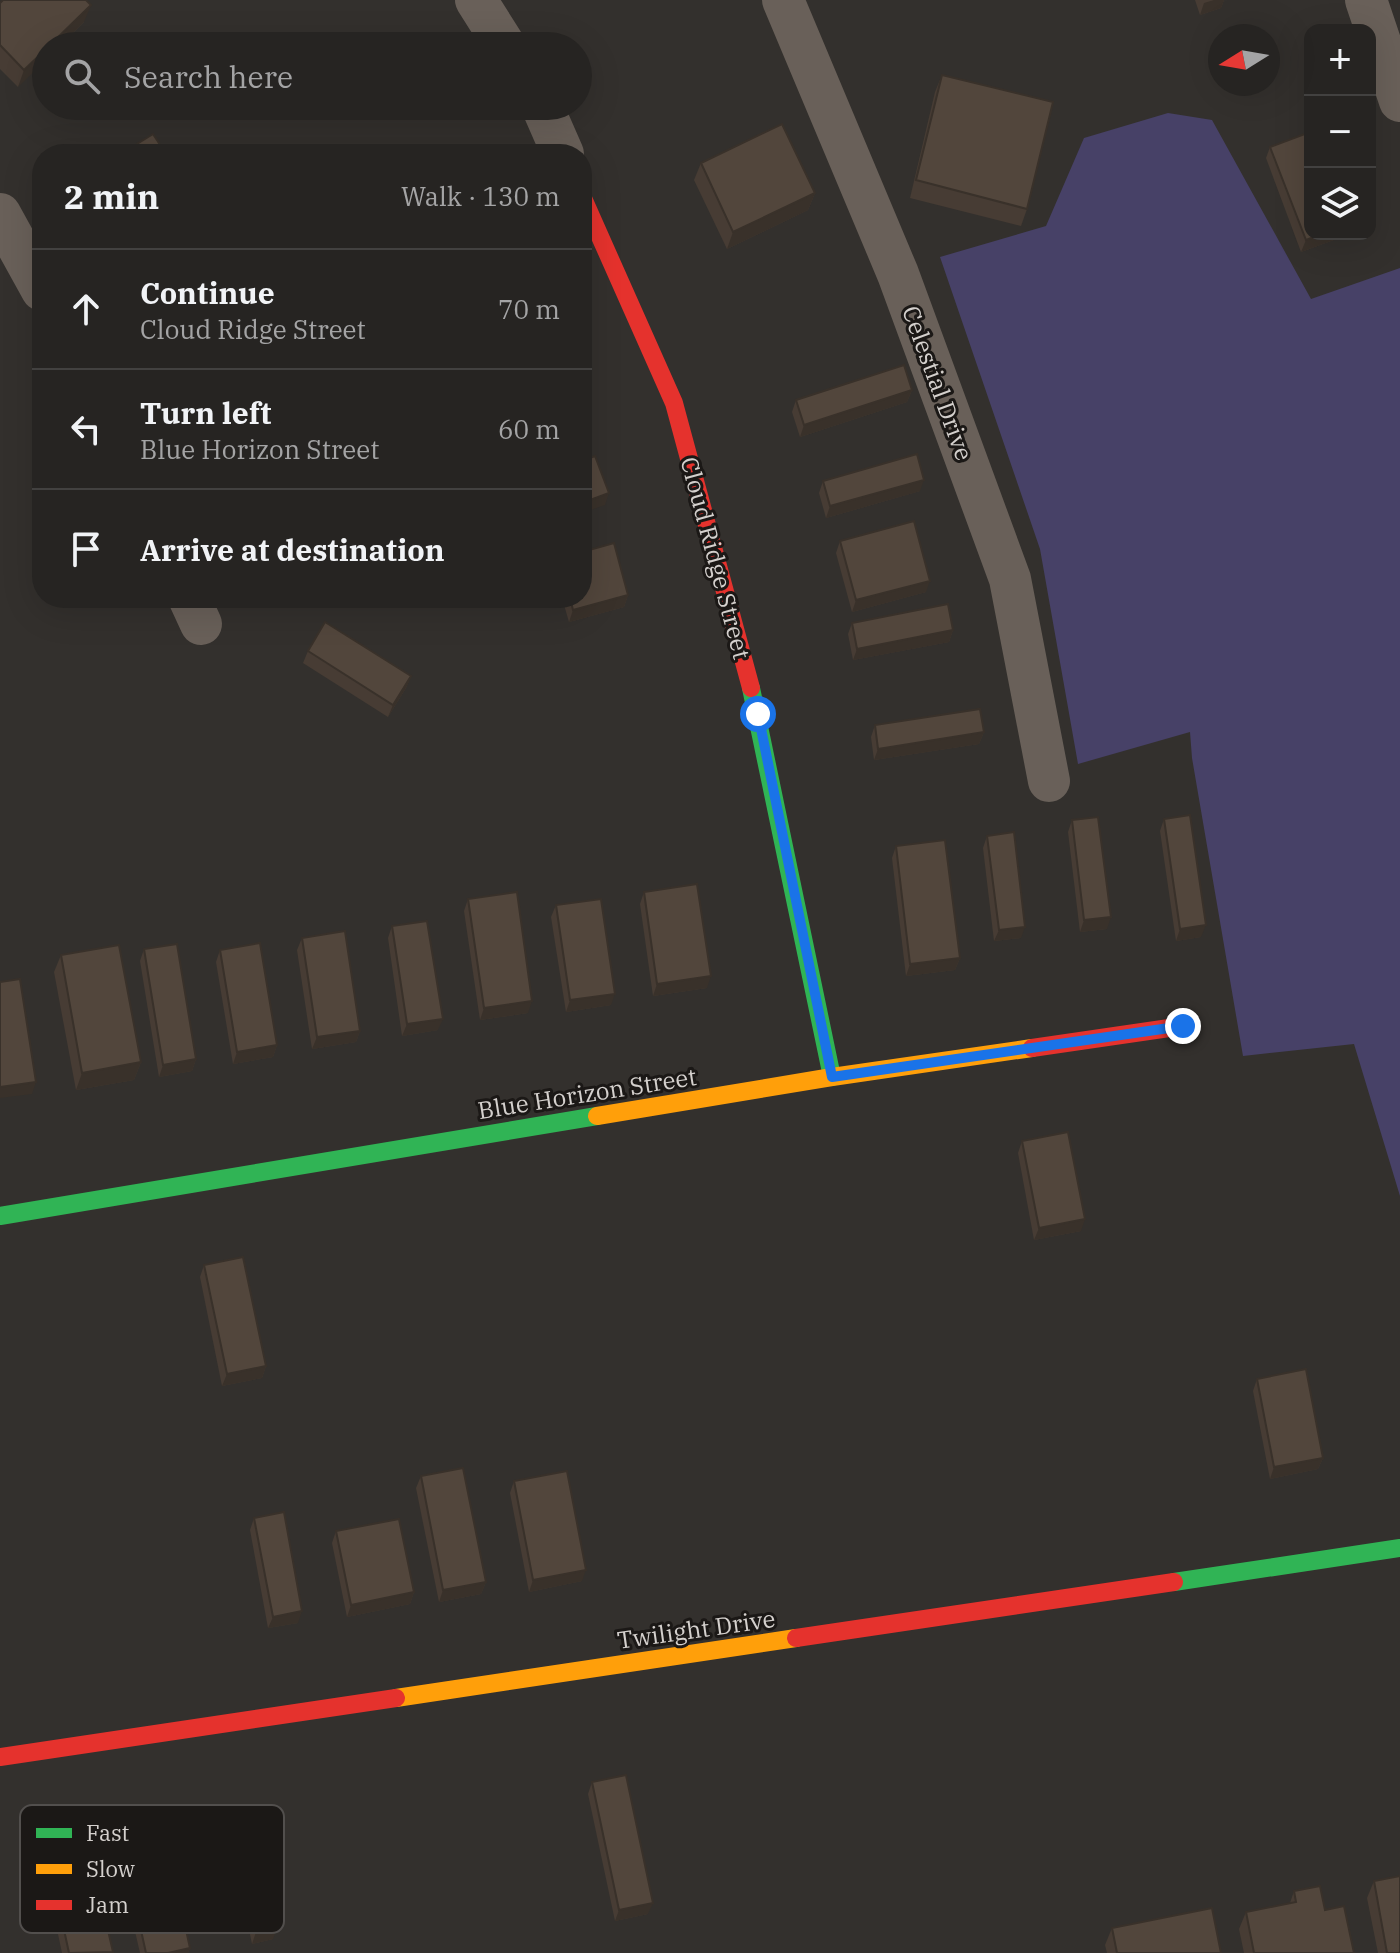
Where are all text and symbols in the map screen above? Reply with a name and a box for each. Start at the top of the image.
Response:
north arrow [1208,24,1280,96]
map controls [1304,24,1376,240]
button: + [1304,24,1376,96]
search box [32,32,592,120]
icon: search [60,54,104,98]
text: Search here [124,57,293,96]
button: − [1304,96,1376,168]
button: layers [1304,168,1376,240]
text: 2 min [64,174,159,218]
text: Walk · 130 m [401,179,560,213]
text: Continue [140,273,275,312]
icon: ahead [64,287,108,331]
text: 70 m [498,292,560,326]
street label: Celestial Drive [895,301,981,465]
text: Cloud Ridge Street [140,312,366,346]
text: Turn left [140,393,272,432]
icon: left [64,407,108,451]
text: 60 m [498,412,560,446]
text: Blue Horizon Street [140,432,379,466]
street label: Cloud Ridge Street [674,453,758,663]
icon: arrive [64,527,108,571]
text: Arrive at destination [140,530,445,569]
route start [740,696,776,732]
route end [1165,1008,1201,1044]
street label: Blue Horizon Street [475,1060,699,1126]
street label: Twilight Drive [615,1602,777,1656]
legend [20,1805,284,1933]
text: Fast [86,1818,129,1847]
text: Slow [86,1854,135,1883]
text: Jam [86,1890,129,1919]

